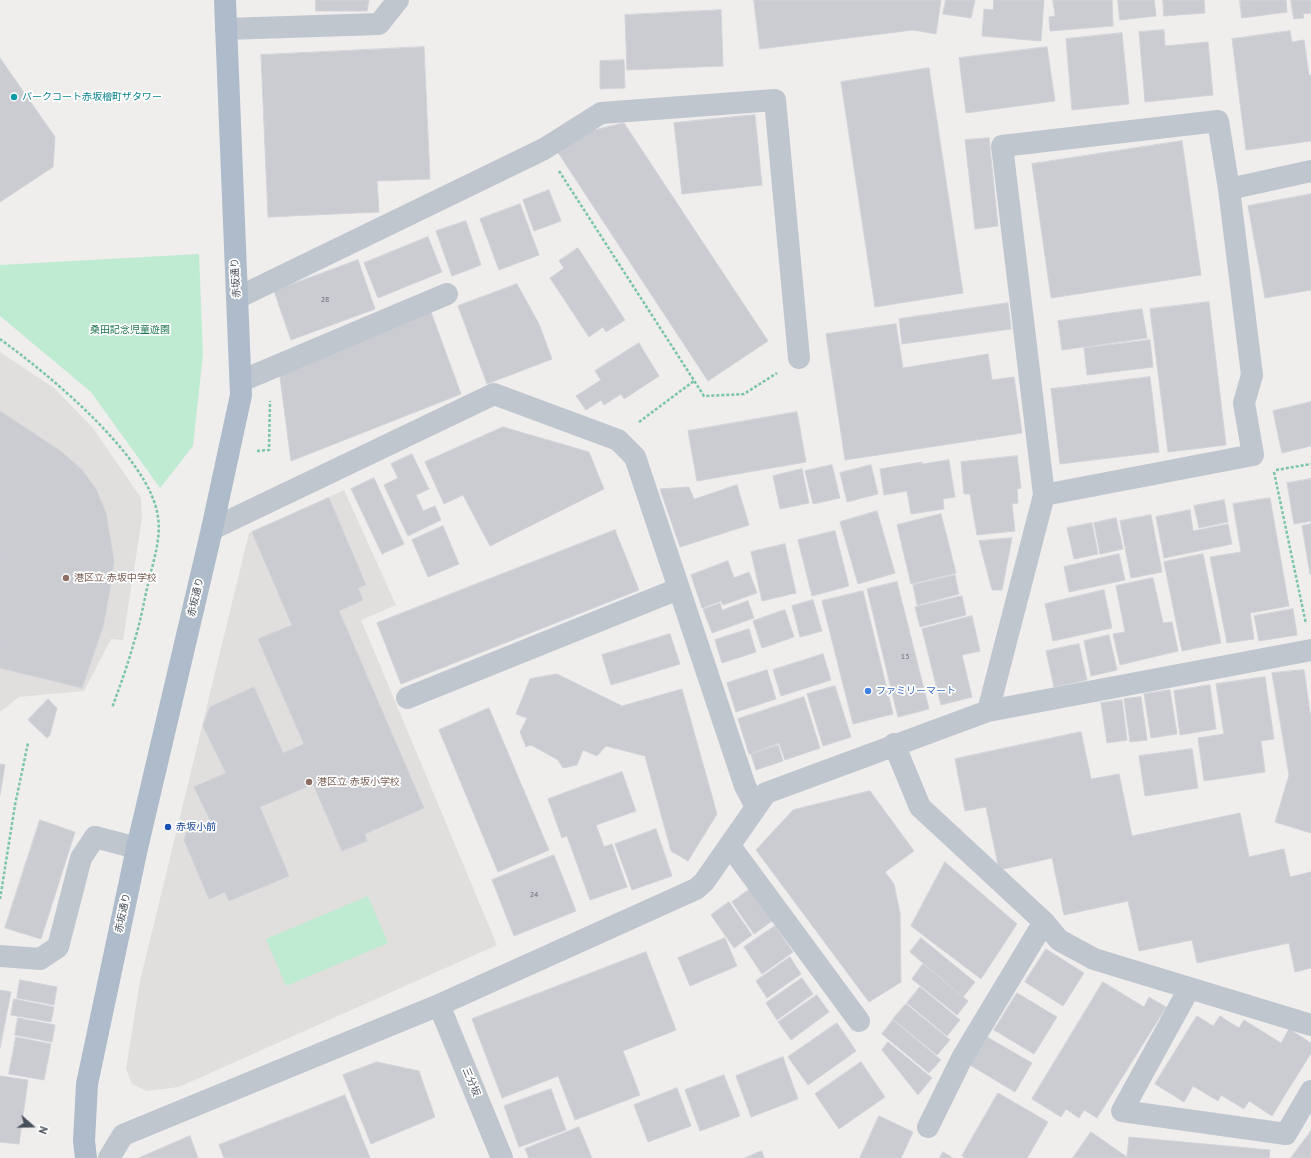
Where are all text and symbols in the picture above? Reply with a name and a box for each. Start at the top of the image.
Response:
place label: パークコート赤坂檜町ザタワー [22,91,162,103]
marker: パークコート赤坂檜町ザタワー [9,92,19,102]
street label: 赤坂通り [229,258,243,298]
house number: 28 [321,295,329,305]
park label: 桑田記念児童遊園 [90,324,170,336]
place label: 港区立 赤坂中学校 [74,572,157,584]
marker: 港区立 赤坂中学校 [61,573,71,583]
street label: 赤坂通り [186,576,206,618]
house number: 13 [901,652,909,662]
place label: ファミリーマート [876,685,956,697]
marker: ファミリーマート [863,686,873,696]
place label: 港区立 赤坂小学校 [317,776,400,788]
marker: 港区立 赤坂小学校 [304,777,314,787]
place label: 赤坂小前 [176,821,216,833]
marker: 赤坂小前 [163,822,173,832]
house number: 24 [530,890,538,900]
street label: 赤坂通り [113,892,133,934]
street label: 三分坂 [460,1066,482,1098]
north arrow [12,1106,52,1146]
text: N [35,1124,51,1136]

